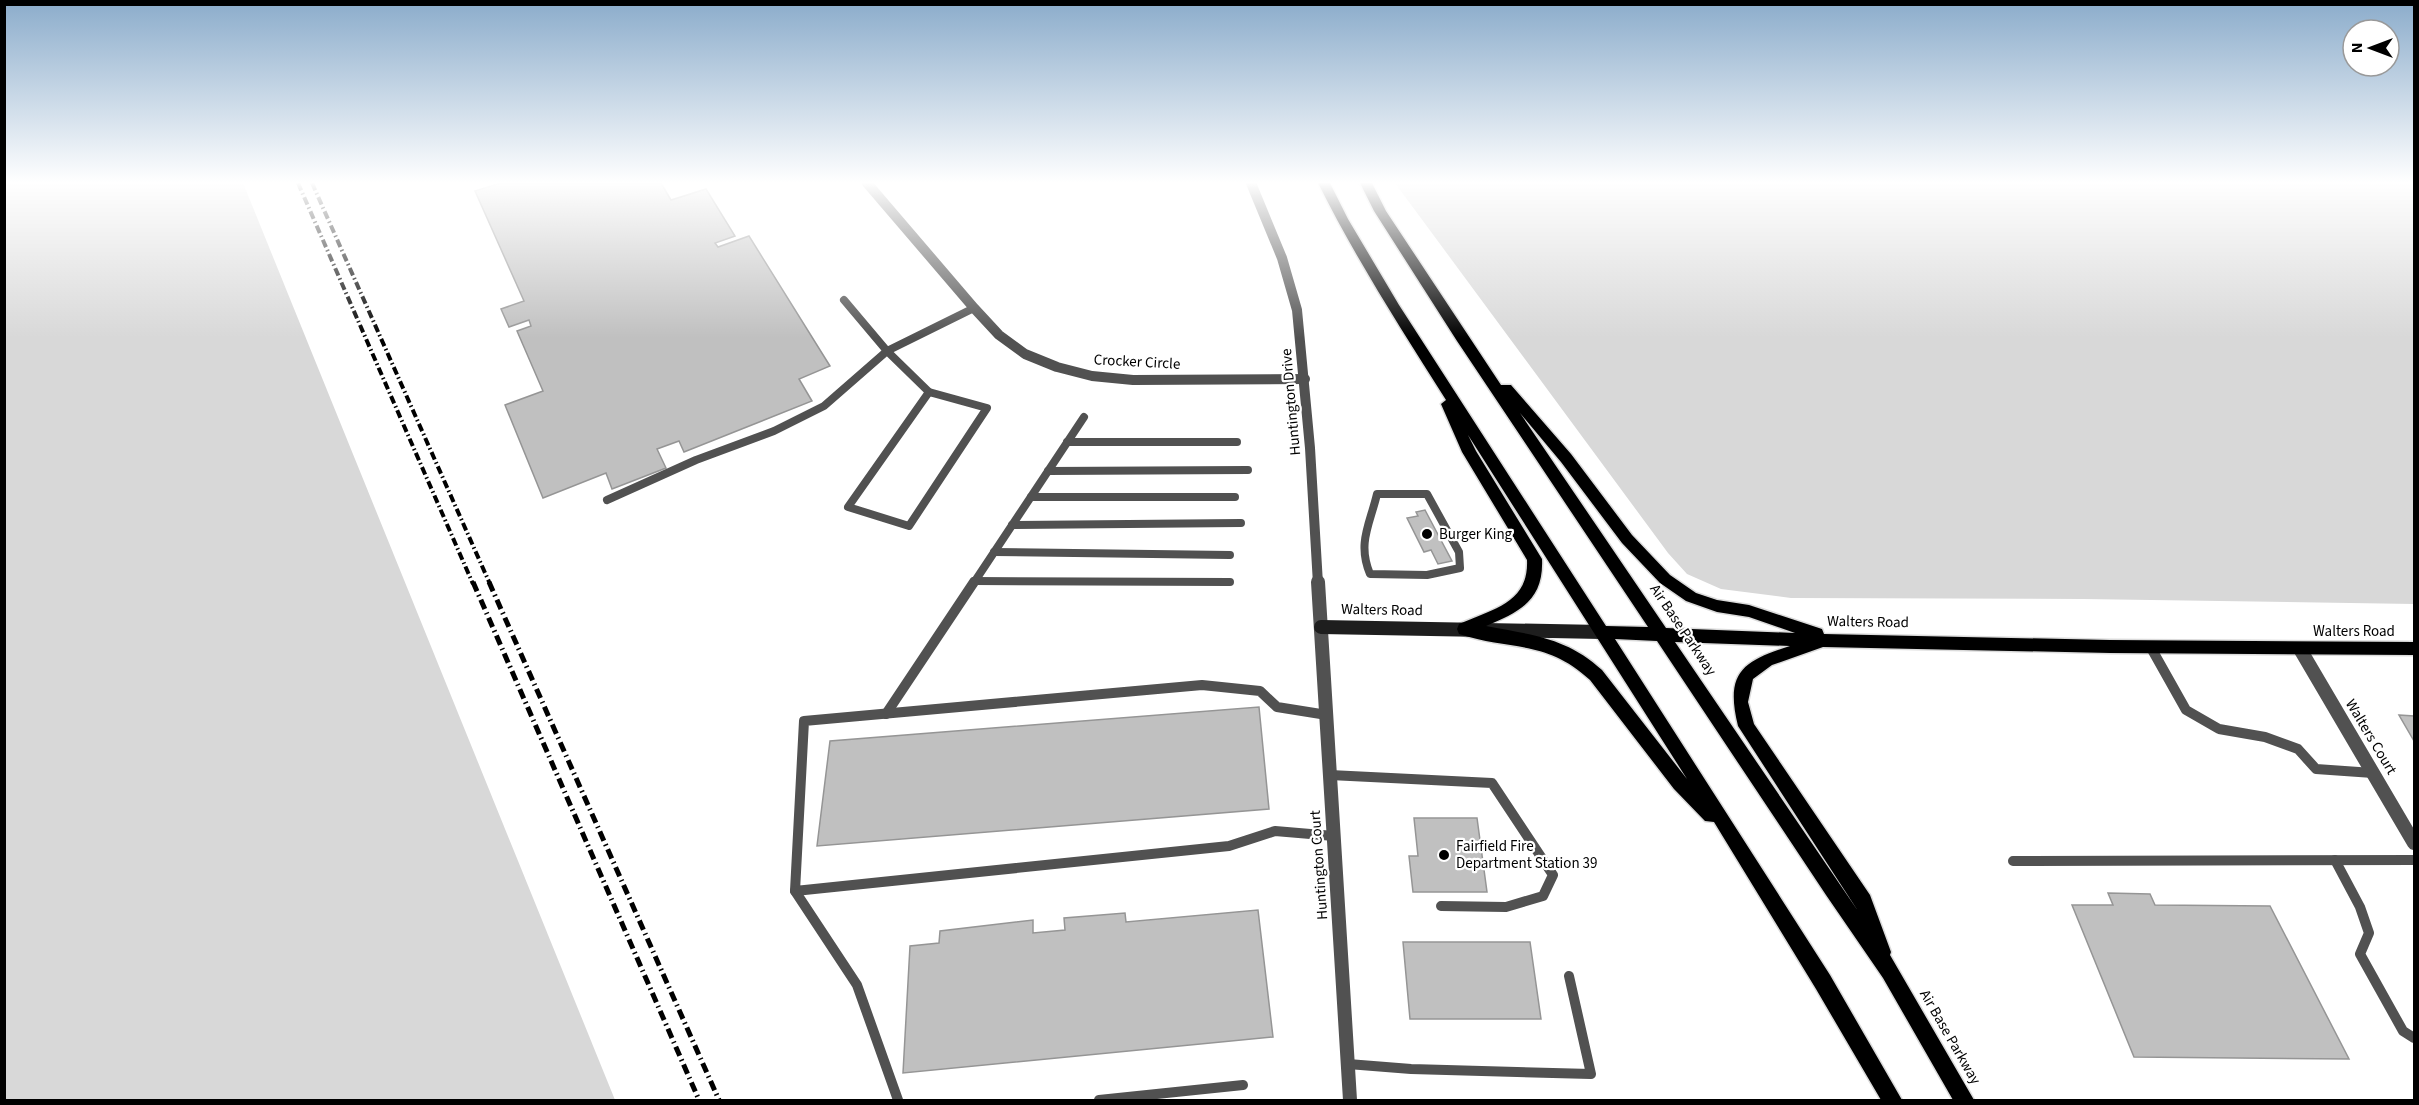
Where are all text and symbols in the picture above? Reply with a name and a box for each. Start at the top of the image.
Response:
north arrow [2341,18,2401,78]
text: N [2346,43,2368,53]
street label: Huntington Drive [1276,348,1306,456]
street label: Crocker Circle [1093,349,1181,375]
place label: Burger King [1439,524,1513,545]
marker: Burger King [1420,527,1434,541]
street label: Air Base Parkway [1645,580,1721,680]
street label: Walters Road [1341,599,1423,621]
street label: Walters Road [1827,611,1909,633]
street label: Walters Road [2313,621,2395,642]
street label: Walters Court [2340,695,2402,779]
street label: Huntington Court [1305,809,1333,921]
place label: Fairfield Fire Department Station 39 [1456,836,1598,874]
marker: Fairfield Fire Department Station 39 [1437,848,1451,862]
street label: Air Base Parkway [1914,986,1986,1088]

